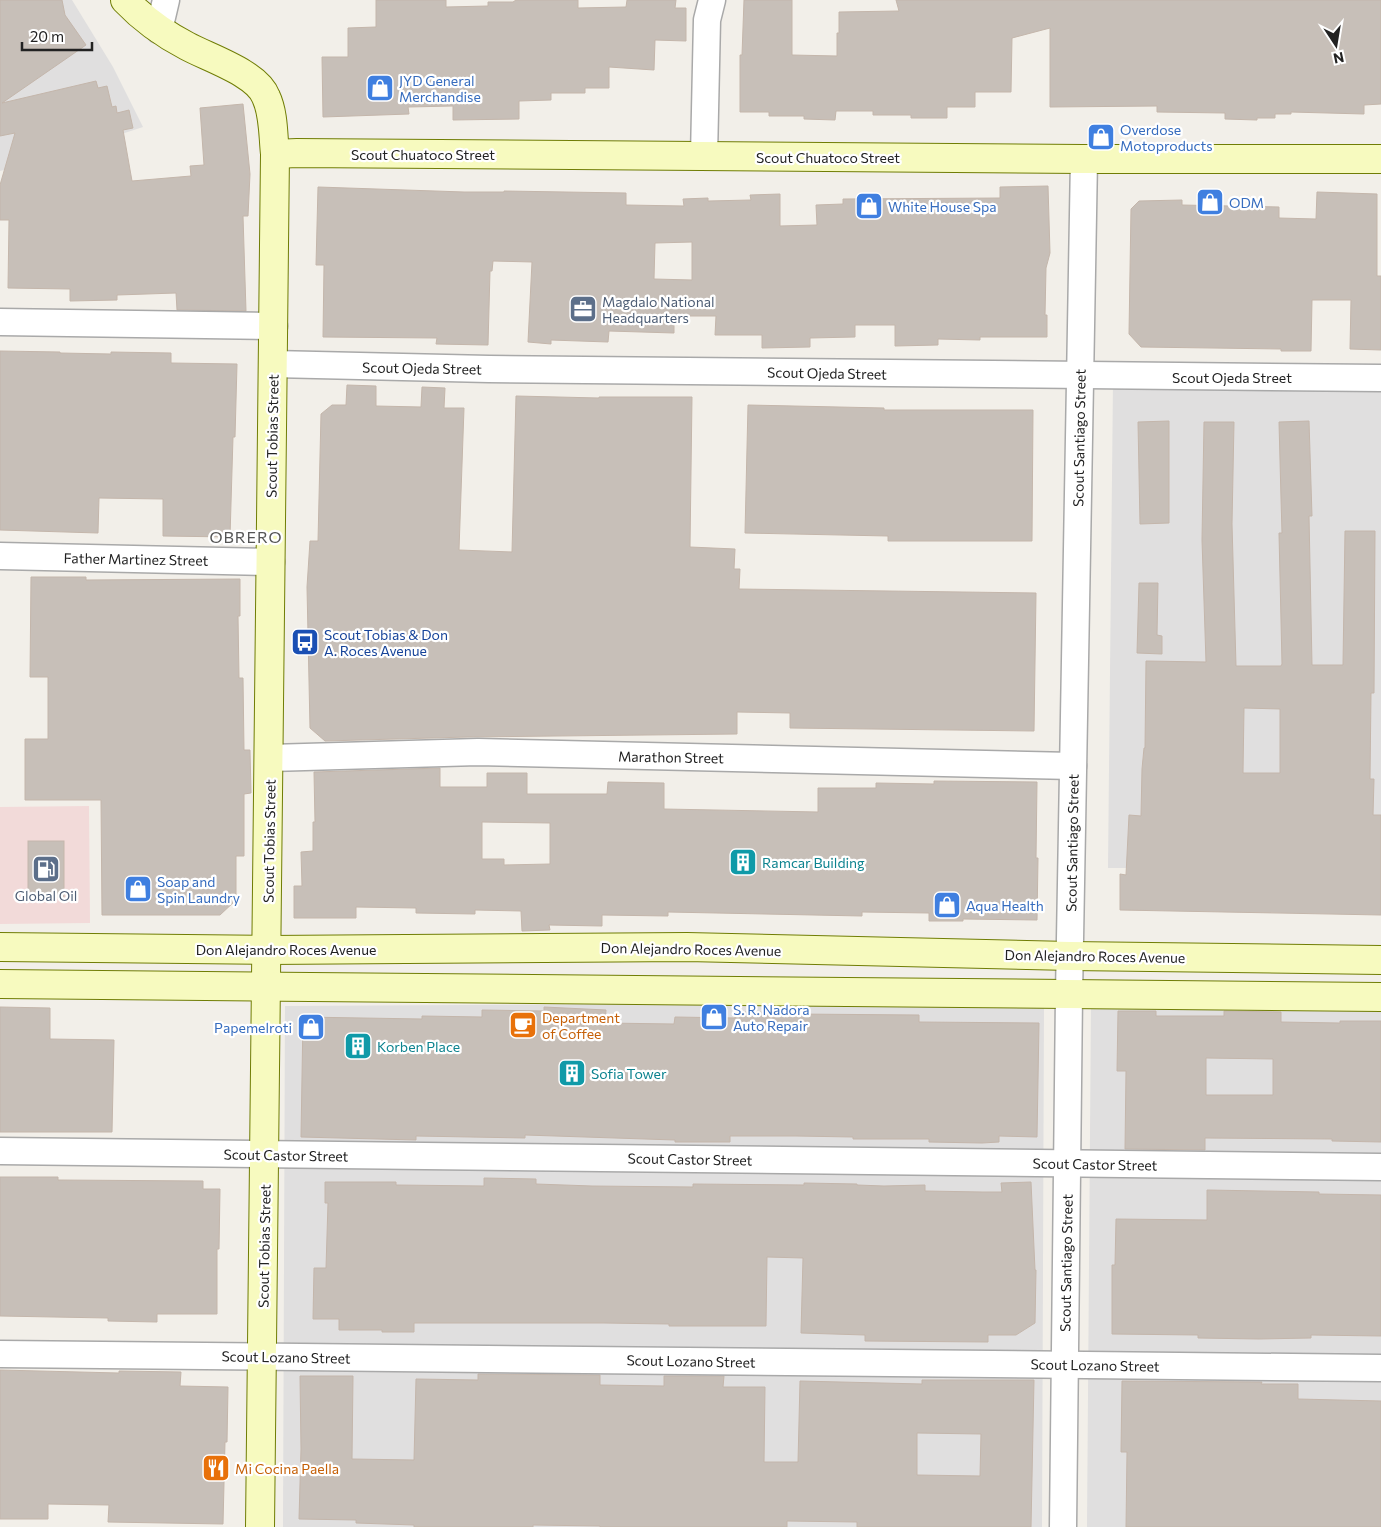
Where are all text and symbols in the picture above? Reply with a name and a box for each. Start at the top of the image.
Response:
scale bar [22,20,92,52]
north arrow [1311,20,1361,70]
text: 20 m [30,27,64,45]
text: N [1332,49,1346,68]
place label: JYD General Merchandise [399,72,481,105]
shop icon: JYD General Merchandise [365,73,395,103]
place label: Overdose Motoproducts [1120,121,1213,154]
shop icon: Overdose Motoproducts [1086,122,1116,152]
street label: Scout Chuatoco Street [351,146,495,163]
street label: Scout Chuatoco Street [756,149,900,166]
shop icon: ODM [1195,187,1225,217]
shop icon: White House Spa [854,191,884,221]
place label: ODM [1229,194,1264,211]
place label: White House Spa [888,198,997,215]
place label: Magdalo National Headquarters [602,293,715,326]
office icon: Magdalo National Headquarters [568,294,598,324]
street label: Scout Ojeda Street [362,358,482,378]
street label: Scout Ojeda Street [767,363,887,383]
street label: Scout Santiago Street [1069,369,1089,507]
street label: Scout Ojeda Street [1172,369,1292,386]
street label: Scout Tobias Street [262,374,282,498]
district label: OBRERO [209,527,283,546]
street label: Father Martinez Street [64,549,209,569]
place label: Scout Tobias & Don A. Roces Avenue [324,626,448,659]
bus stop icon: Scout Tobias & Don A. Roces Avenue [290,627,320,657]
street label: Marathon Street [618,748,724,766]
street label: Scout Santiago Street [1062,774,1082,912]
street label: Scout Tobias Street [259,779,279,903]
building icon: Ramcar Building [728,847,758,877]
fuel station icon: Global Oil [31,854,61,884]
place label: Ramcar Building [762,854,865,871]
place label: Soap and Spin Laundry [157,873,240,906]
shop icon: Soap and Spin Laundry [123,874,153,904]
place label: Global Oil [15,887,77,904]
shop icon: Aqua Health [932,890,962,920]
place label: Aqua Health [966,897,1044,914]
street label: Don Alejandro Roces Avenue [601,939,781,959]
street label: Don Alejandro Roces Avenue [196,941,376,958]
street label: Don Alejandro Roces Avenue [1005,946,1185,966]
place label: S. R. Nadora Auto Repair [733,1001,810,1034]
shop icon: S. R. Nadora Auto Repair [699,1002,729,1032]
place label: Department of Coffee [542,1009,620,1042]
cafe icon: Department of Coffee [508,1010,538,1040]
shop icon: Papemelroti [296,1012,326,1042]
place label: Papemelroti [214,1019,292,1036]
building icon: Korben Place [343,1031,373,1061]
place label: Korben Place [377,1038,460,1055]
building icon: Sofia Tower [557,1058,587,1088]
place label: Sofia Tower [591,1065,667,1082]
street label: Scout Castor Street [223,1145,349,1165]
street label: Scout Castor Street [627,1149,753,1169]
street label: Scout Castor Street [1032,1154,1158,1174]
street label: Scout Tobias Street [254,1184,274,1308]
street label: Scout Santiago Street [1056,1194,1076,1332]
street label: Scout Lozano Street [221,1347,351,1367]
street label: Scout Lozano Street [626,1351,756,1371]
street label: Scout Lozano Street [1030,1355,1160,1375]
restaurant icon: Mi Cocina Paella [201,1453,231,1483]
place label: Mi Cocina Paella [235,1460,339,1477]

